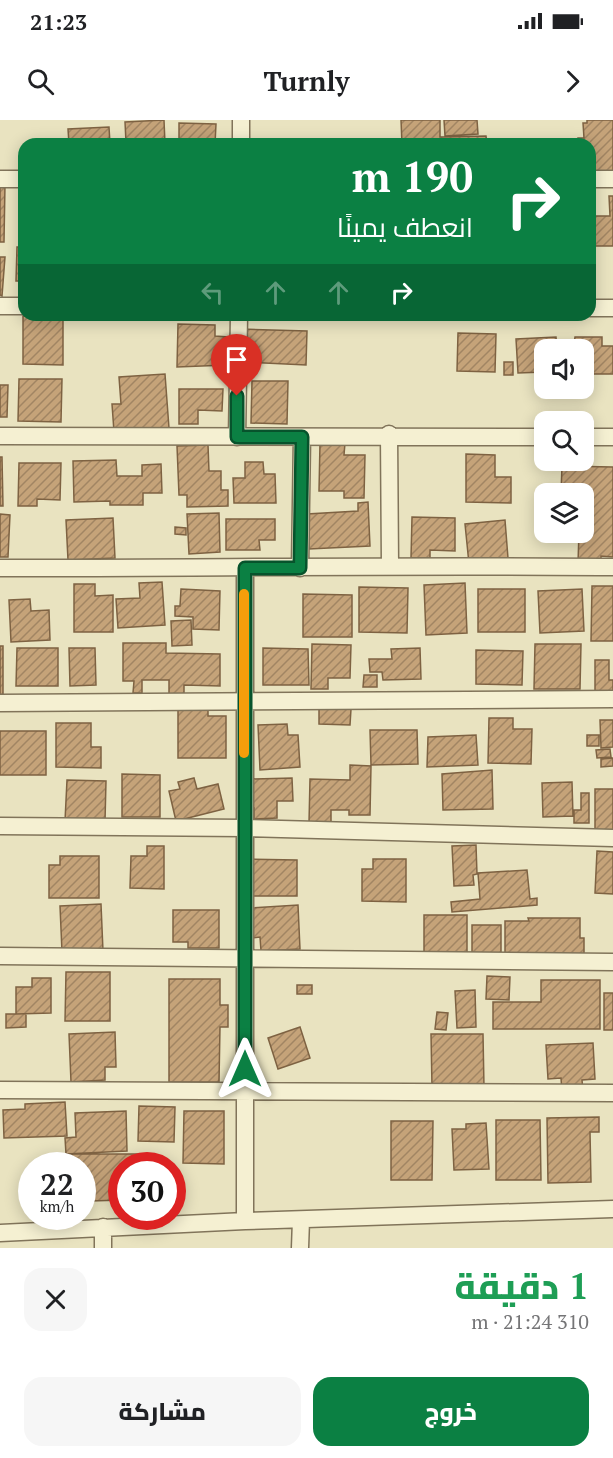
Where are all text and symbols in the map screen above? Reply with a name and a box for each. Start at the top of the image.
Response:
text: 21:23 [30,7,87,36]
text: Turnly [263,63,350,99]
icon: search [24,65,57,98]
icon: forward [556,65,589,98]
text: 190 m [352,148,473,204]
icon: right [494,162,572,240]
text: انعطف يمينًا [337,209,473,245]
icon: left [196,276,229,309]
icon: ahead [259,276,292,309]
icon: ahead [322,276,355,309]
icon: right [385,276,418,309]
pin [211,334,262,396]
map controls [534,339,594,543]
button: sound [534,339,594,399]
icon: arrive [220,343,253,376]
button: search [534,411,594,471]
button: layers [534,483,594,543]
position arrow [213,1037,277,1101]
speed limit sign: 30 [108,1152,186,1230]
text: 22 [40,1164,74,1204]
text: km/h [40,1196,74,1216]
text: 1 دقيقة [454,1262,589,1309]
button: close [24,1268,87,1331]
text: 310 m · 21:24 [471,1308,589,1335]
button: مشاركة [24,1377,301,1446]
button: خروج [313,1377,589,1446]

